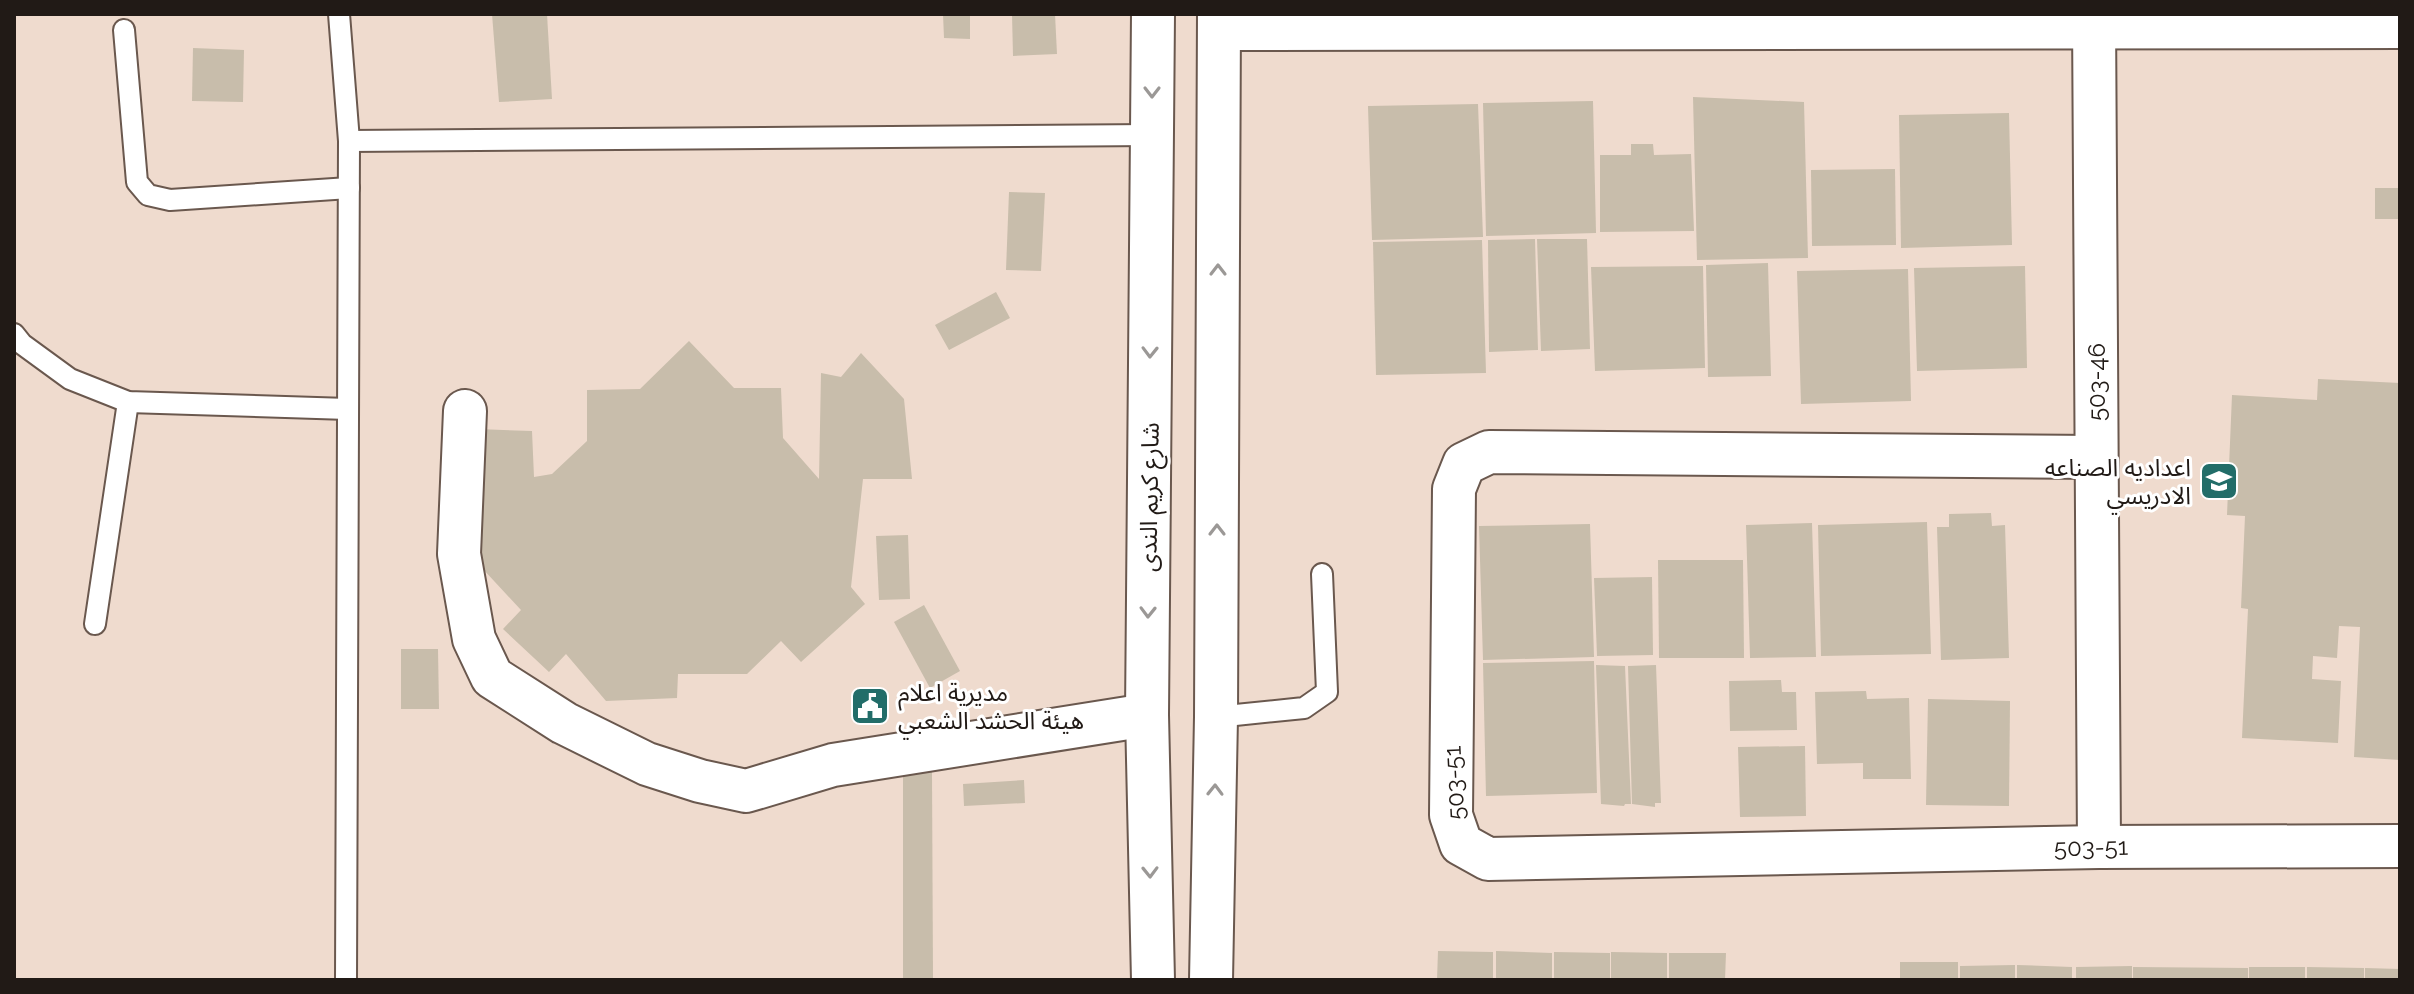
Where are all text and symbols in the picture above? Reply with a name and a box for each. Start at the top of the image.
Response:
one-way arrow [1144,86,1161,99]
one-way arrow [1209,263,1227,276]
street label: 503-46 [2082,343,2111,421]
one-way arrow [1141,346,1159,359]
street label: شارع كريم الندى [1133,422,1168,572]
place label: اعداديه الصناعه الادريسي [2045,453,2191,514]
school or university icon: اعداديه الصناعه الادريسي [2198,460,2240,502]
one-way arrow [1208,523,1226,536]
one-way arrow [1139,606,1156,619]
place label: مديرية اعلام هيئة الحشد الشعبي [898,678,1084,739]
public building icon: مديرية اعلام هيئة الحشد الشعبي [849,685,891,727]
street label: 503-51 [1438,745,1470,821]
one-way arrow [1206,783,1224,796]
street label: 503-51 [2054,832,2128,862]
one-way arrow [1142,866,1159,879]

